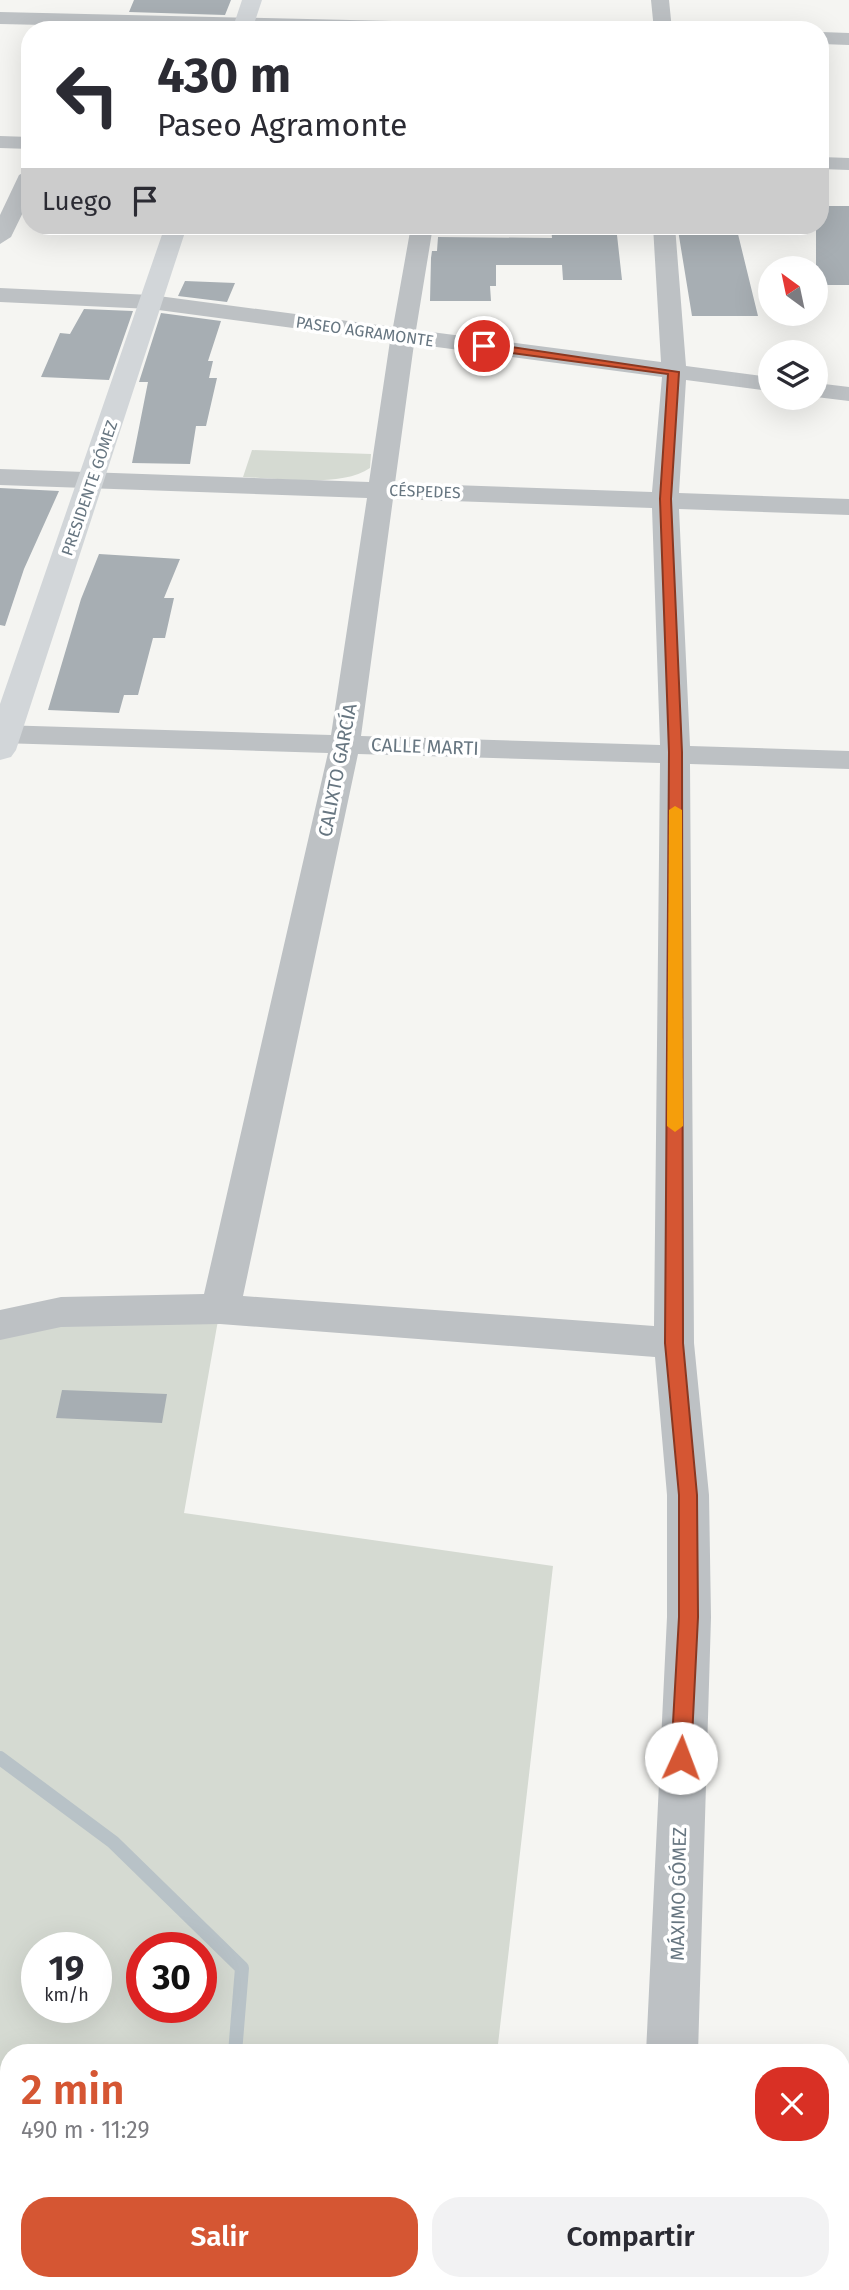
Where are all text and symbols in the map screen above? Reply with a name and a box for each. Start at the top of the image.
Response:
text: 430 m [157,46,291,105]
icon: left [42,49,133,140]
text: Paseo Agramonte [157,106,407,144]
icon: arrive [126,182,164,220]
text: Luego [42,186,112,217]
north arrow [758,256,828,326]
map controls [758,256,828,410]
street label: PASEO AGRAMONTE [295,312,435,351]
pin [454,316,514,376]
icon: arrive [465,327,503,365]
button: layers [758,340,828,410]
street label: PRESIDENTE GÓMEZ [56,418,122,558]
street label: CÉSPEDES [389,480,461,502]
street label: CALIXTO GARCÍA [313,701,362,839]
street label: CALLE MARTI [371,733,479,760]
position arrow [644,1721,718,1795]
street label: MÁXIMO GÓMEZ [666,1827,691,1961]
speed limit sign: 30 [126,1932,217,2023]
text: 19 [49,1947,84,1989]
text: km/h [44,1984,89,2006]
text: 2 min [21,2065,125,2115]
button: close [755,2067,829,2141]
text: 490 m · 11:29 [21,2116,150,2144]
button: Salir [21,2197,418,2277]
button: Compartir [432,2197,829,2277]

